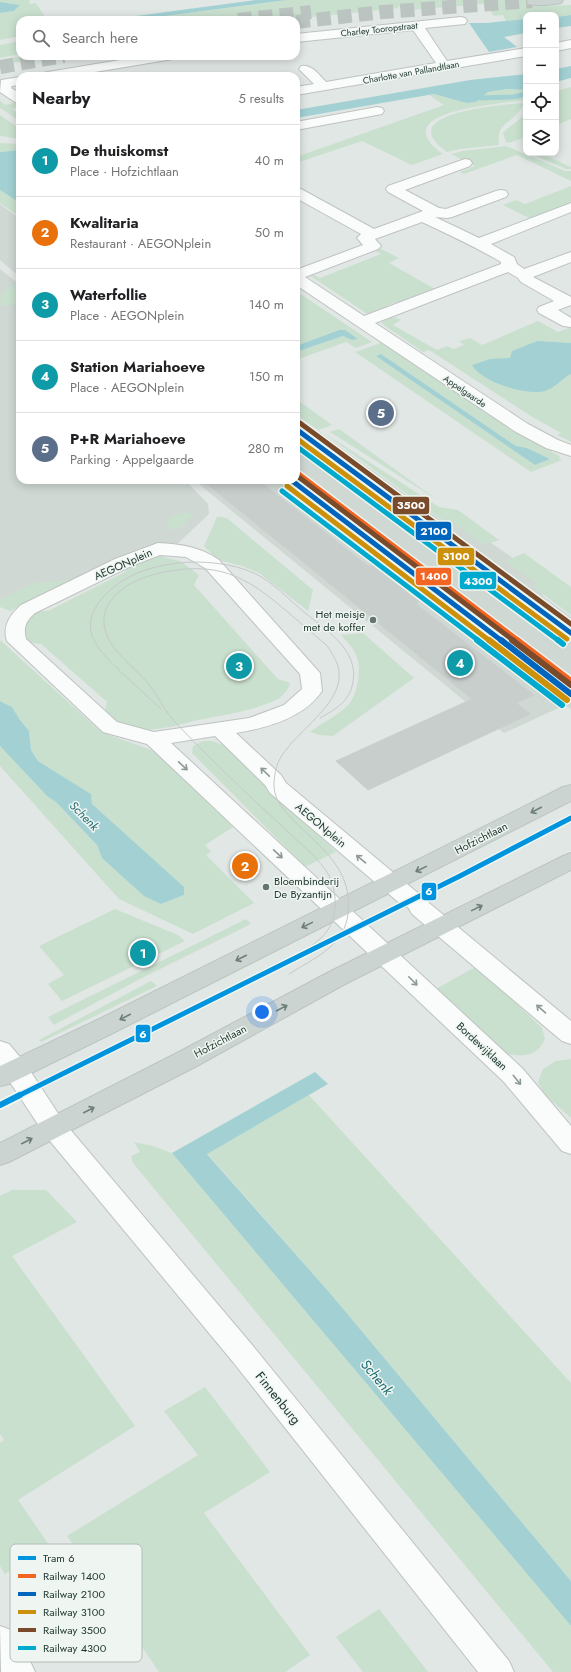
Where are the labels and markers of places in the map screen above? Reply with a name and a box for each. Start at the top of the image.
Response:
pin: 5 [368,398,394,428]
place label: Het meisje met de koffer [303,606,365,635]
marker: Het meisje met de koffer [368,615,378,625]
pin: 4 [447,648,473,678]
pin: 3 [226,651,252,681]
pin: 2 [232,851,258,881]
place label: Bloembinderij De Byzantijn [274,873,339,902]
marker: Bloembinderij De Byzantijn [261,882,271,892]
pin: 1 [130,938,156,968]

